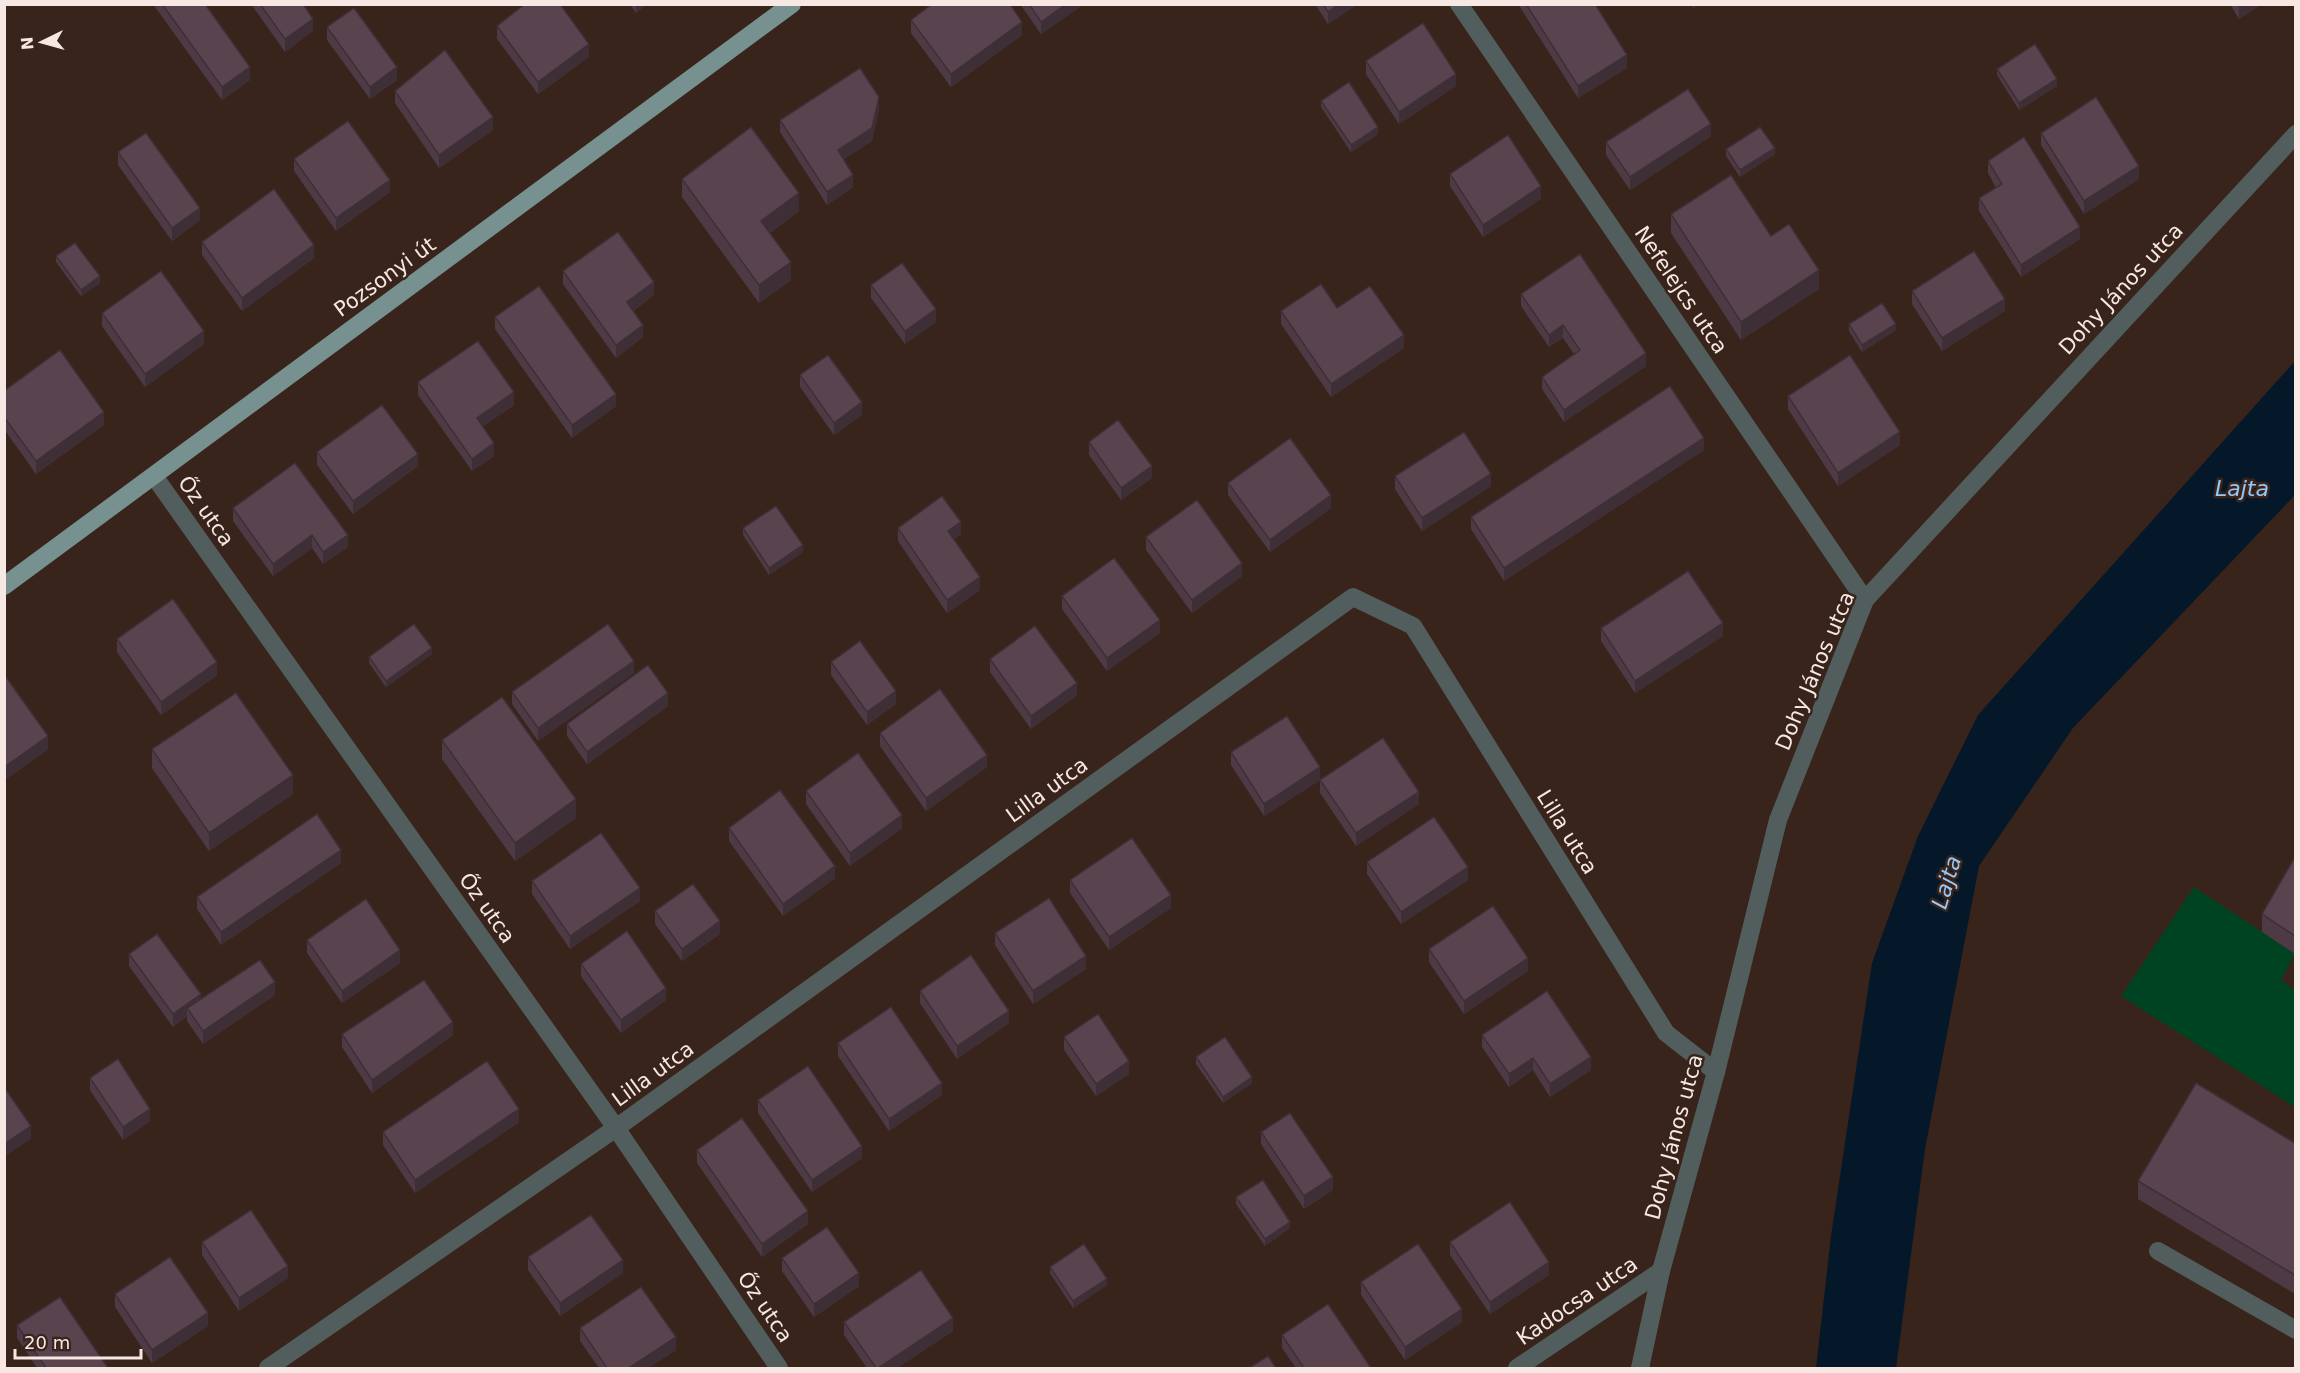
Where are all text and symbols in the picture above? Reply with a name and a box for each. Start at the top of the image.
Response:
north arrow [12,12,72,72]
text: N [18,36,38,51]
street label: Dohy János utca [2054,219,2188,359]
street label: Nefelejcs utca [1629,222,1733,358]
street label: Pozsonyi út [330,232,440,322]
street label: Őz utca [173,471,240,551]
water label: Lajta [2215,476,2269,501]
street label: Dohy János utca [1771,588,1859,754]
street label: Lilla utca [1002,752,1092,828]
street label: Lilla utca [1532,785,1602,879]
water label: Lajta [1927,853,1966,912]
street label: Őz utca [454,868,521,948]
street label: Lilla utca [608,1036,698,1112]
street label: Dohy János utca [1640,1052,1708,1222]
street label: Kadocsa utca [1512,1252,1642,1350]
street label: Őz utca [733,1266,798,1347]
scale bar [15,1322,141,1360]
text: 20 m [24,1332,70,1353]

